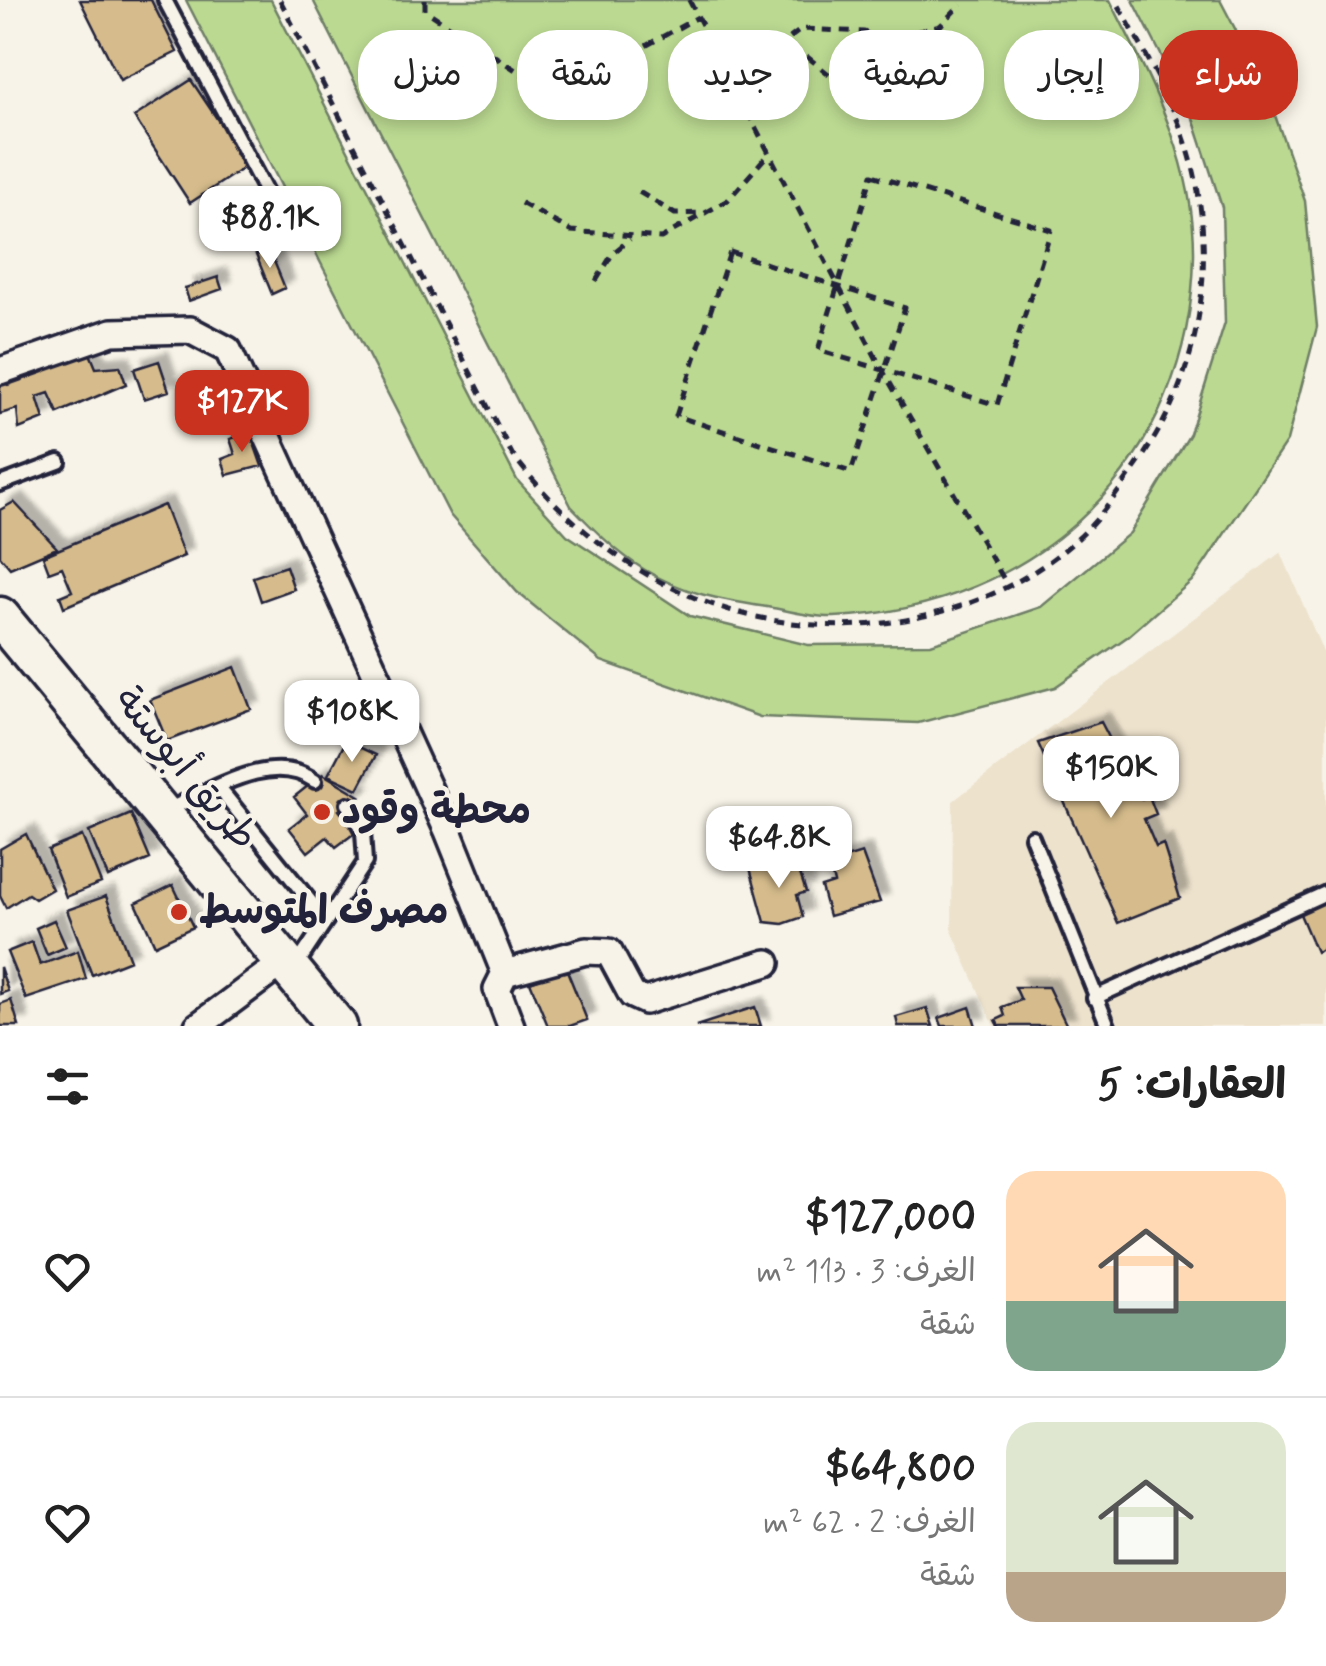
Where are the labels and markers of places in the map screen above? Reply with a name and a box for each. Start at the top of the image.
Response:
pin: $88.1K [189,186,351,271]
pin: $127K [172,370,312,455]
pin: $108K [282,680,422,765]
pin: $150K [1041,736,1181,821]
place label: محطة وقود [342,786,531,838]
marker: محطة وقود [311,801,333,823]
pin: $64.8K [698,806,860,891]
place label: مصرف المتوسط [199,886,449,938]
marker: مصرف المتوسط [168,901,190,923]

